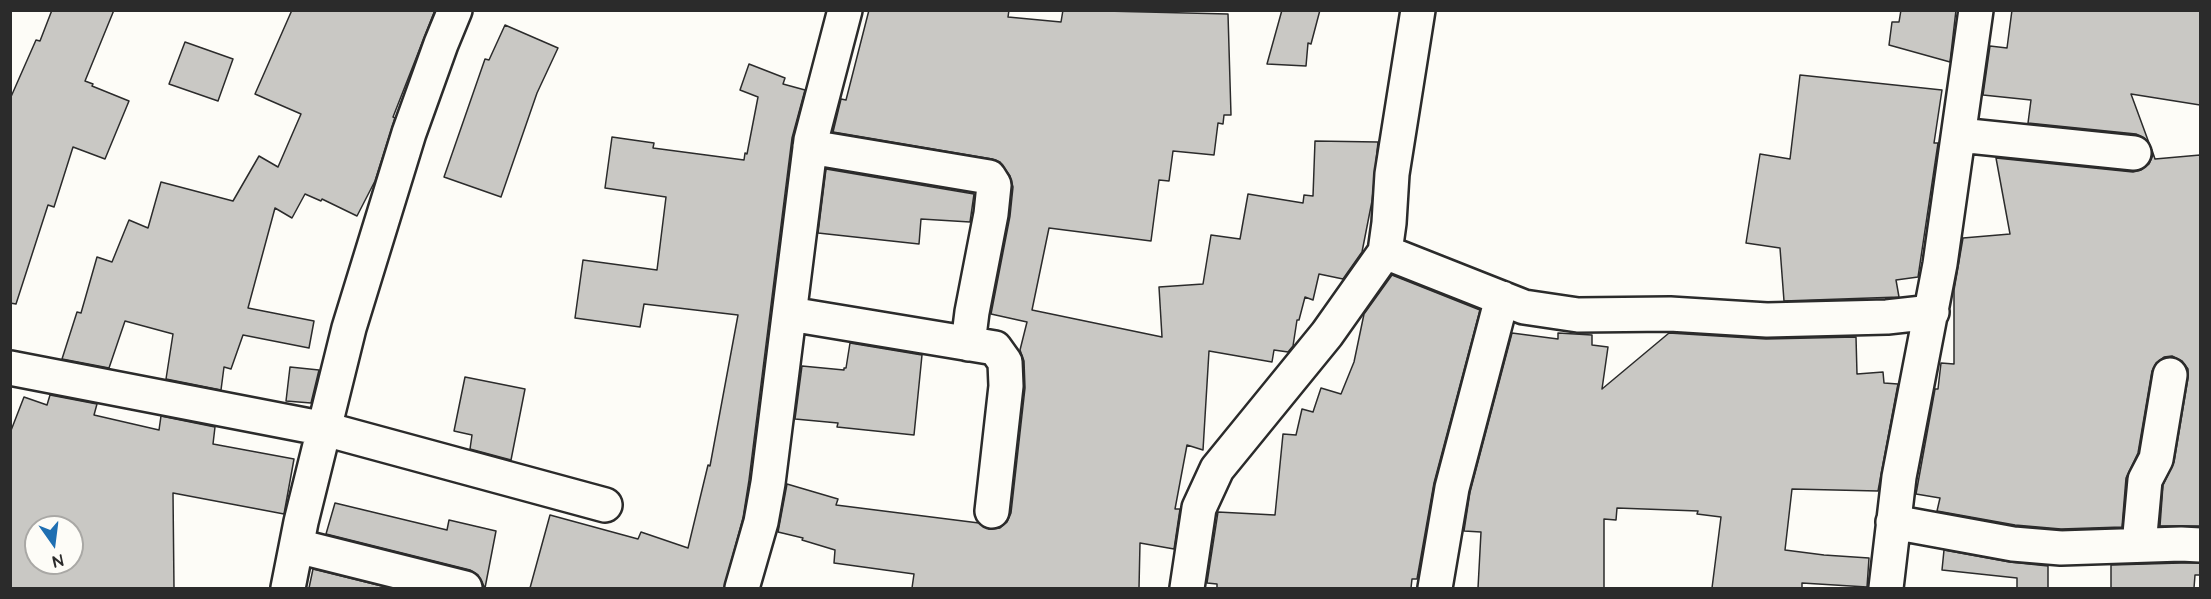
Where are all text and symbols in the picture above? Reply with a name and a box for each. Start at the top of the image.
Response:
north arrow [24,515,84,575]
text: N [50,549,65,572]

